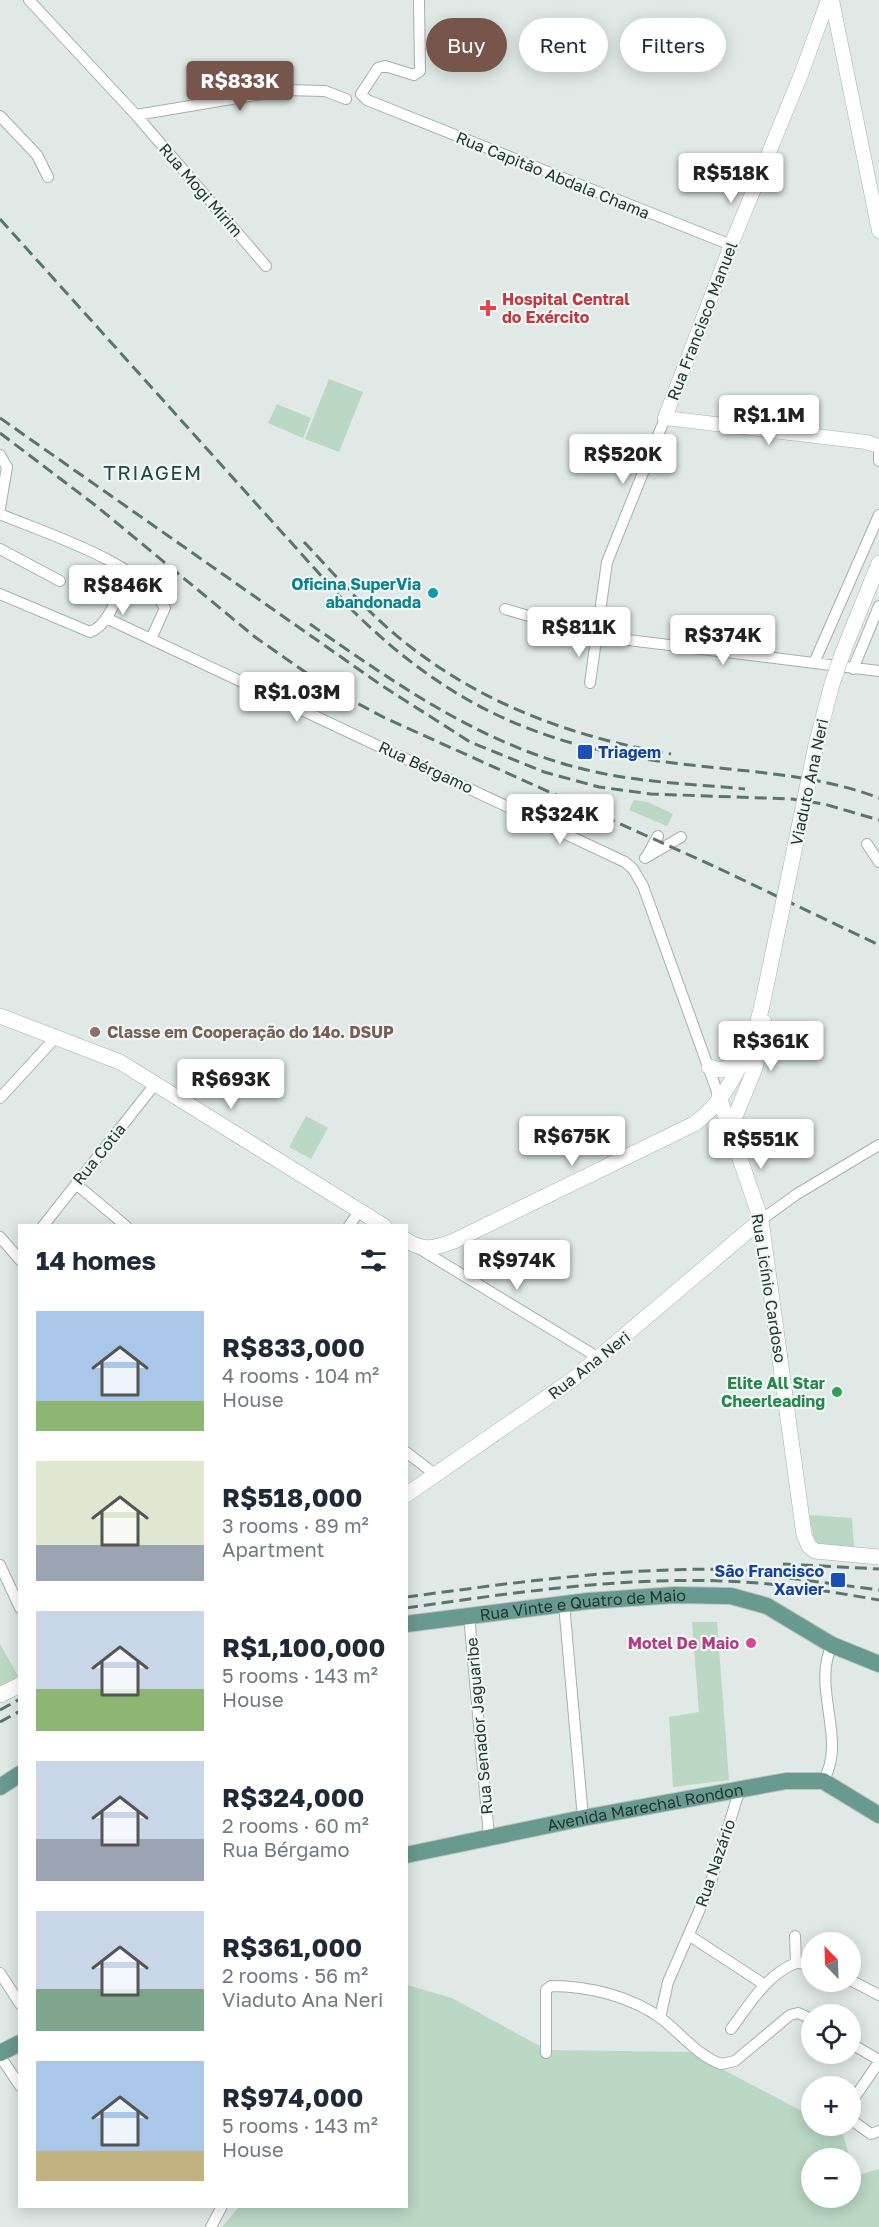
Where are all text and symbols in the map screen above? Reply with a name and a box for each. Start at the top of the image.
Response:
chip: Buy [426,18,507,72]
chip: Rent [519,18,608,72]
chip: Filters [620,18,726,72]
pin: R$833K [191,61,289,112]
text: R$833K [201,68,280,92]
street label: Rua Capitão Abdala Chama [453,127,653,223]
street label: Rua Mogi Mirim [155,139,247,241]
pin: R$518K [682,153,780,204]
text: R$518K [692,160,770,184]
street label: Rua Francisco Manuel [663,239,741,403]
place label: Hospital Central do Exército [502,289,630,327]
marker: Hospital Central do Exército [479,299,497,317]
pin: R$1.1M [720,395,818,446]
text: R$1.1M [733,402,805,426]
pin: R$520K [574,434,672,485]
text: R$520K [583,441,663,465]
district label: TRIAGEM [103,460,203,484]
pin: R$846K [74,565,172,616]
text: R$846K [83,572,163,596]
place label: Oficina SuperVia abandonada [291,574,421,612]
marker: Oficina SuperVia abandonada [426,586,440,600]
pin: R$811K [530,607,628,658]
text: R$811K [541,614,617,638]
pin: R$374K [674,615,772,666]
text: R$374K [684,622,762,646]
pin: R$1.03M [242,672,352,723]
text: R$1.03M [254,679,341,703]
street label: Viaduto Ana Neri [786,717,832,847]
street label: Rua Bérgamo [376,736,476,798]
place label: Triagem [598,742,661,762]
marker: Triagem [576,743,594,761]
pin: R$324K [511,794,609,845]
text: R$324K [521,801,599,825]
pin: R$361K [722,1021,820,1072]
place label: Classe em Cooperação do 14o. DSUP [107,1022,394,1042]
marker: Classe em Cooperação do 14o. DSUP [88,1025,102,1039]
text: R$361K [733,1028,810,1052]
pin: R$693K [182,1059,280,1110]
text: R$693K [191,1066,271,1090]
pin: R$675K [523,1116,621,1167]
street label: Rua Cotia [68,1119,130,1189]
pin: R$551K [712,1119,810,1170]
text: R$675K [533,1123,611,1147]
text: R$551K [723,1126,799,1150]
street label: Rua Licínio Cardoso [747,1212,791,1364]
pin: R$974K [468,1240,566,1291]
icon: filters [357,1244,390,1277]
text: 14 homes [36,1245,156,1276]
text: R$974K [478,1247,556,1271]
street label: Rua Ana Neri [544,1327,634,1403]
text: R$833,000 [222,1332,365,1363]
icon: home [84,1335,156,1407]
text: 4 rooms · 104 m² [222,1363,379,1387]
place label: Elite All Star Cheerleading [721,1373,825,1411]
marker: Elite All Star Cheerleading [830,1385,844,1399]
text: House [222,1387,284,1411]
text: R$518,000 [222,1482,362,1513]
icon: home [84,1485,156,1557]
text: 3 rooms · 89 m² [222,1513,369,1537]
text: Apartment [222,1537,325,1561]
place label: São Francisco Xavier [715,1561,824,1599]
marker: São Francisco Xavier [829,1571,847,1589]
street label: Rua Vinte e Quatro de Maio [478,1585,686,1625]
text: R$1,100,000 [222,1632,385,1663]
place label: Motel De Maio [628,1633,739,1653]
icon: home [84,1635,156,1707]
marker: Motel De Maio [744,1636,758,1650]
street label: Rua Senador Jaguaribe [461,1637,497,1815]
text: 5 rooms · 143 m² [222,1663,378,1687]
text: House [222,1687,284,1711]
street label: Avenida Marechal Rondon [545,1779,745,1835]
text: R$324,000 [222,1782,364,1813]
icon: home [84,1785,156,1857]
text: 2 rooms · 60 m² [222,1813,369,1837]
street label: Rua Nazário [691,1816,739,1910]
text: Rua Bérgamo [222,1837,350,1861]
text: R$361,000 [222,1932,362,1963]
north arrow [801,1932,861,1992]
map controls [801,1932,861,2208]
icon: home [84,1935,156,2007]
text: 2 rooms · 56 m² [222,1963,368,1987]
text: Viaduto Ana Neri [222,1987,383,2011]
button: locate [801,2004,861,2064]
button: + [801,2076,861,2136]
text: R$974,000 [222,2082,363,2113]
icon: home [84,2085,156,2157]
text: 5 rooms · 143 m² [222,2113,378,2137]
text: House [222,2137,284,2161]
button: − [801,2148,861,2208]

